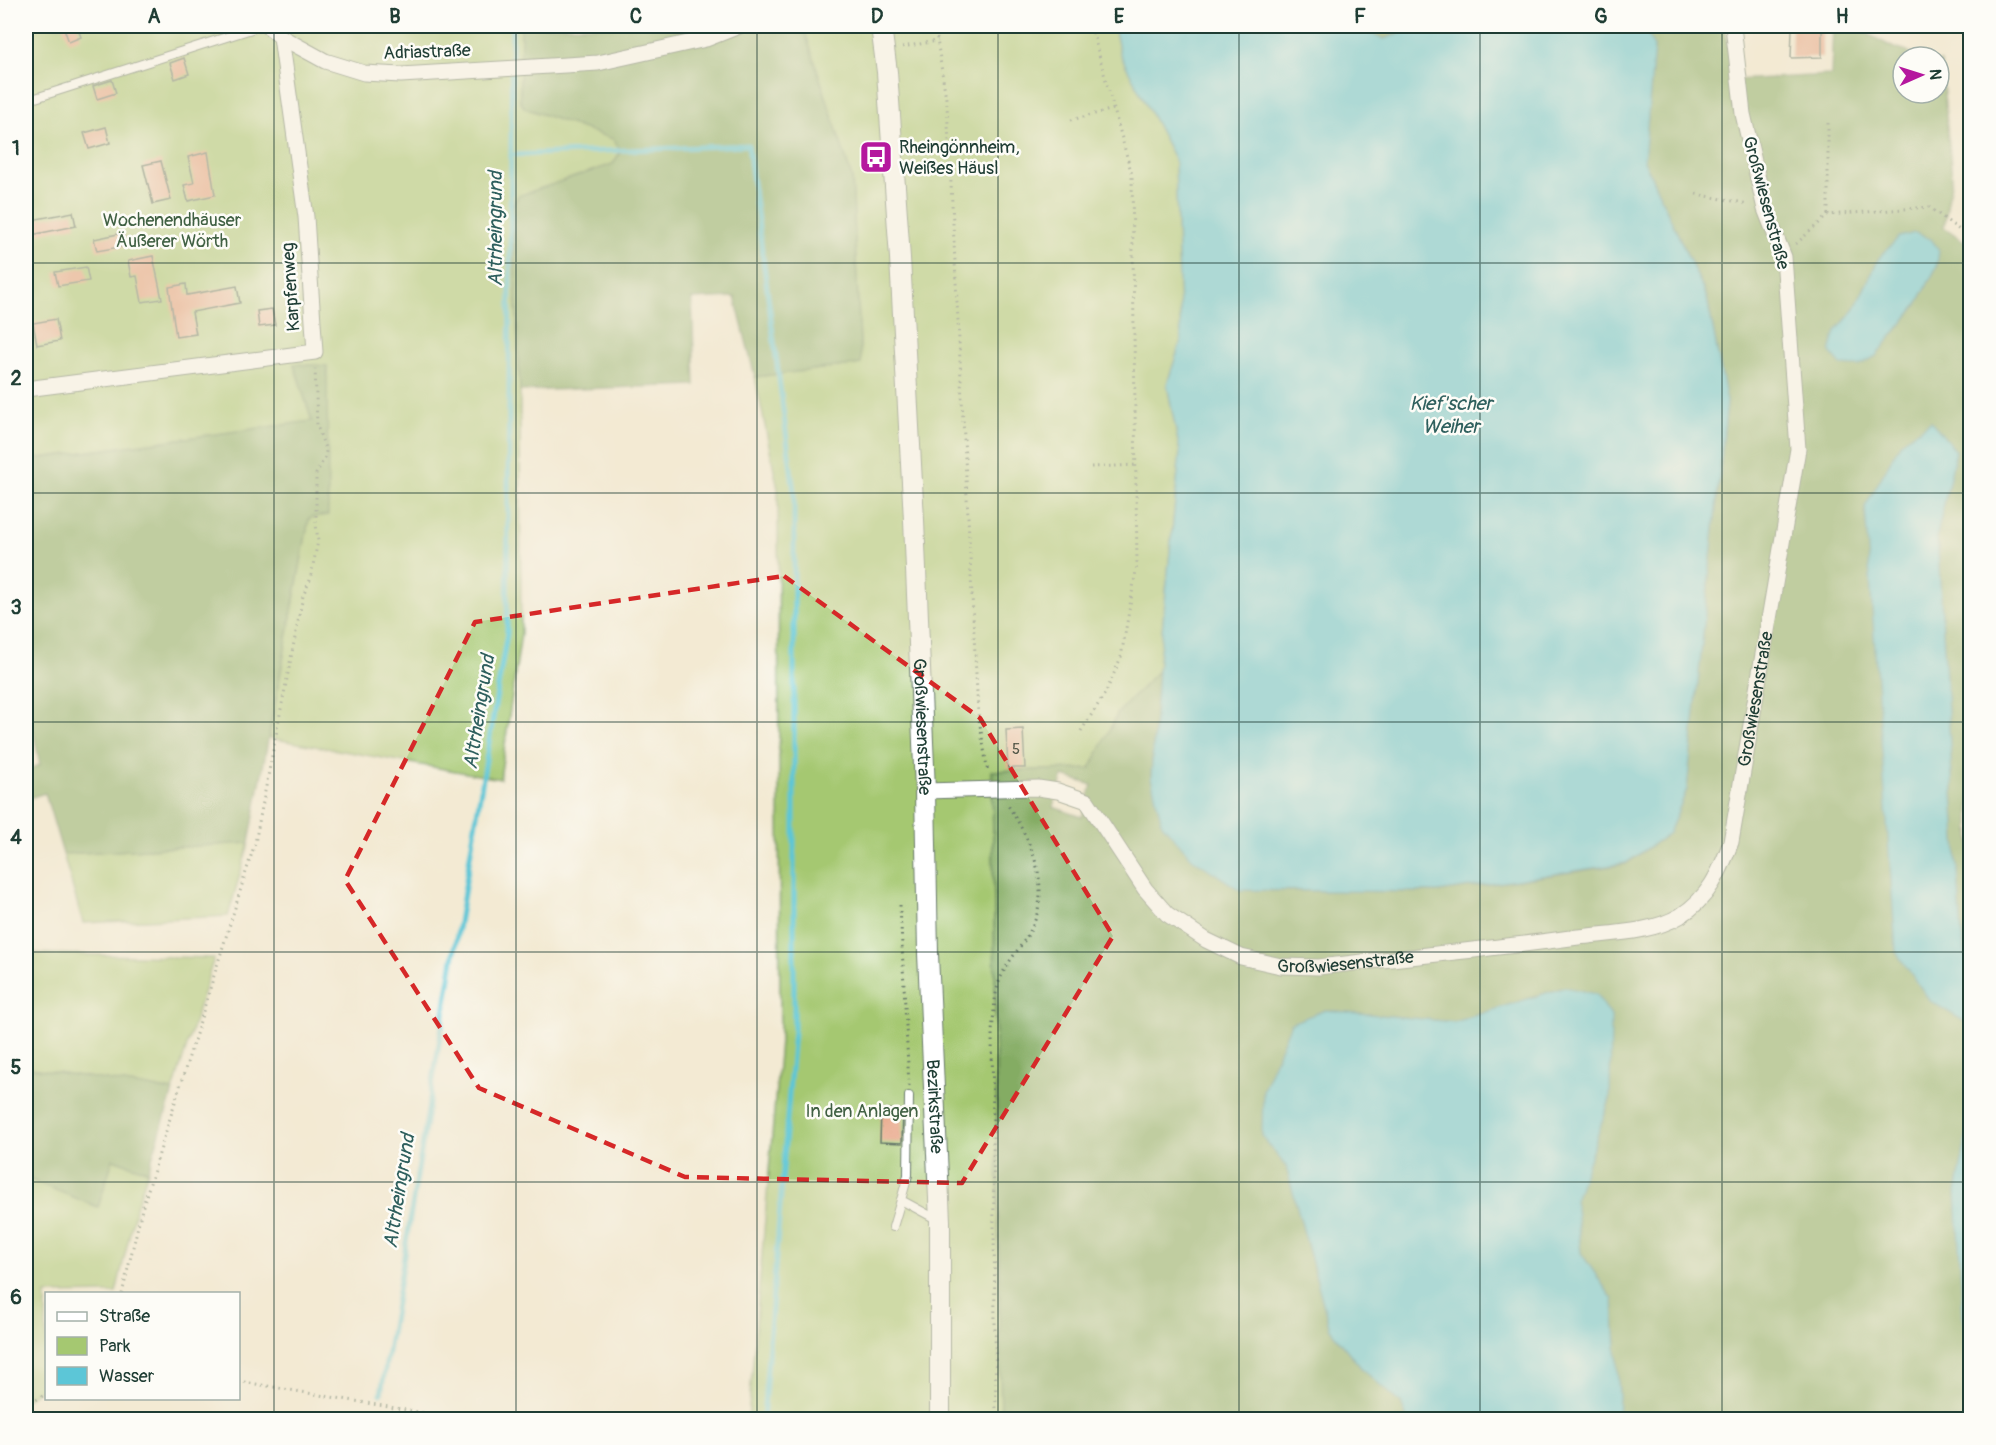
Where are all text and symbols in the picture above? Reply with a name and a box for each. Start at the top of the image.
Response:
text: A [148,4,161,29]
text: B [389,4,401,29]
text: C [630,4,642,29]
text: D [871,4,884,29]
text: E [1114,4,1125,29]
text: F [1354,4,1366,29]
text: G [1594,4,1608,29]
text: H [1836,4,1849,29]
street label: Adriastraße [383,39,471,65]
north arrow [1891,45,1951,105]
text: N [1925,68,1945,80]
street label: Großwiesenstraße [1737,134,1795,272]
text: 1 [12,136,20,161]
place label: Rheingönnheim, Weißes Häusl [899,136,1020,180]
bus stop icon: Rheingönnheim, Weißes Häusl [858,139,894,175]
water label: Altrheingrund [483,169,508,287]
park label: Wochenendhäuser Äußerer Wörth [103,209,242,253]
street label: Karpfenweg [276,242,306,332]
text: 2 [10,366,22,391]
water label: Kief'scher Weiher [1409,391,1495,439]
text: 3 [10,595,22,620]
street label: Großwiesenstraße [1733,629,1778,768]
water label: Altrheingrund [458,651,501,771]
street label: Großwiesenstraße [908,658,937,796]
house number: 5 [1012,740,1020,759]
text: 4 [10,825,22,850]
street label: Großwiesenstraße [1277,945,1415,979]
text: 5 [11,1055,22,1080]
street label: Bezirkstraße [921,1059,948,1154]
park label: In den Anlagen [805,1100,919,1123]
water label: Altrheingrund [378,1130,421,1250]
text: 6 [10,1285,22,1310]
legend [45,1292,240,1400]
text: Straße [99,1305,150,1328]
text: Park [99,1335,131,1358]
text: Wasser [99,1365,155,1388]

